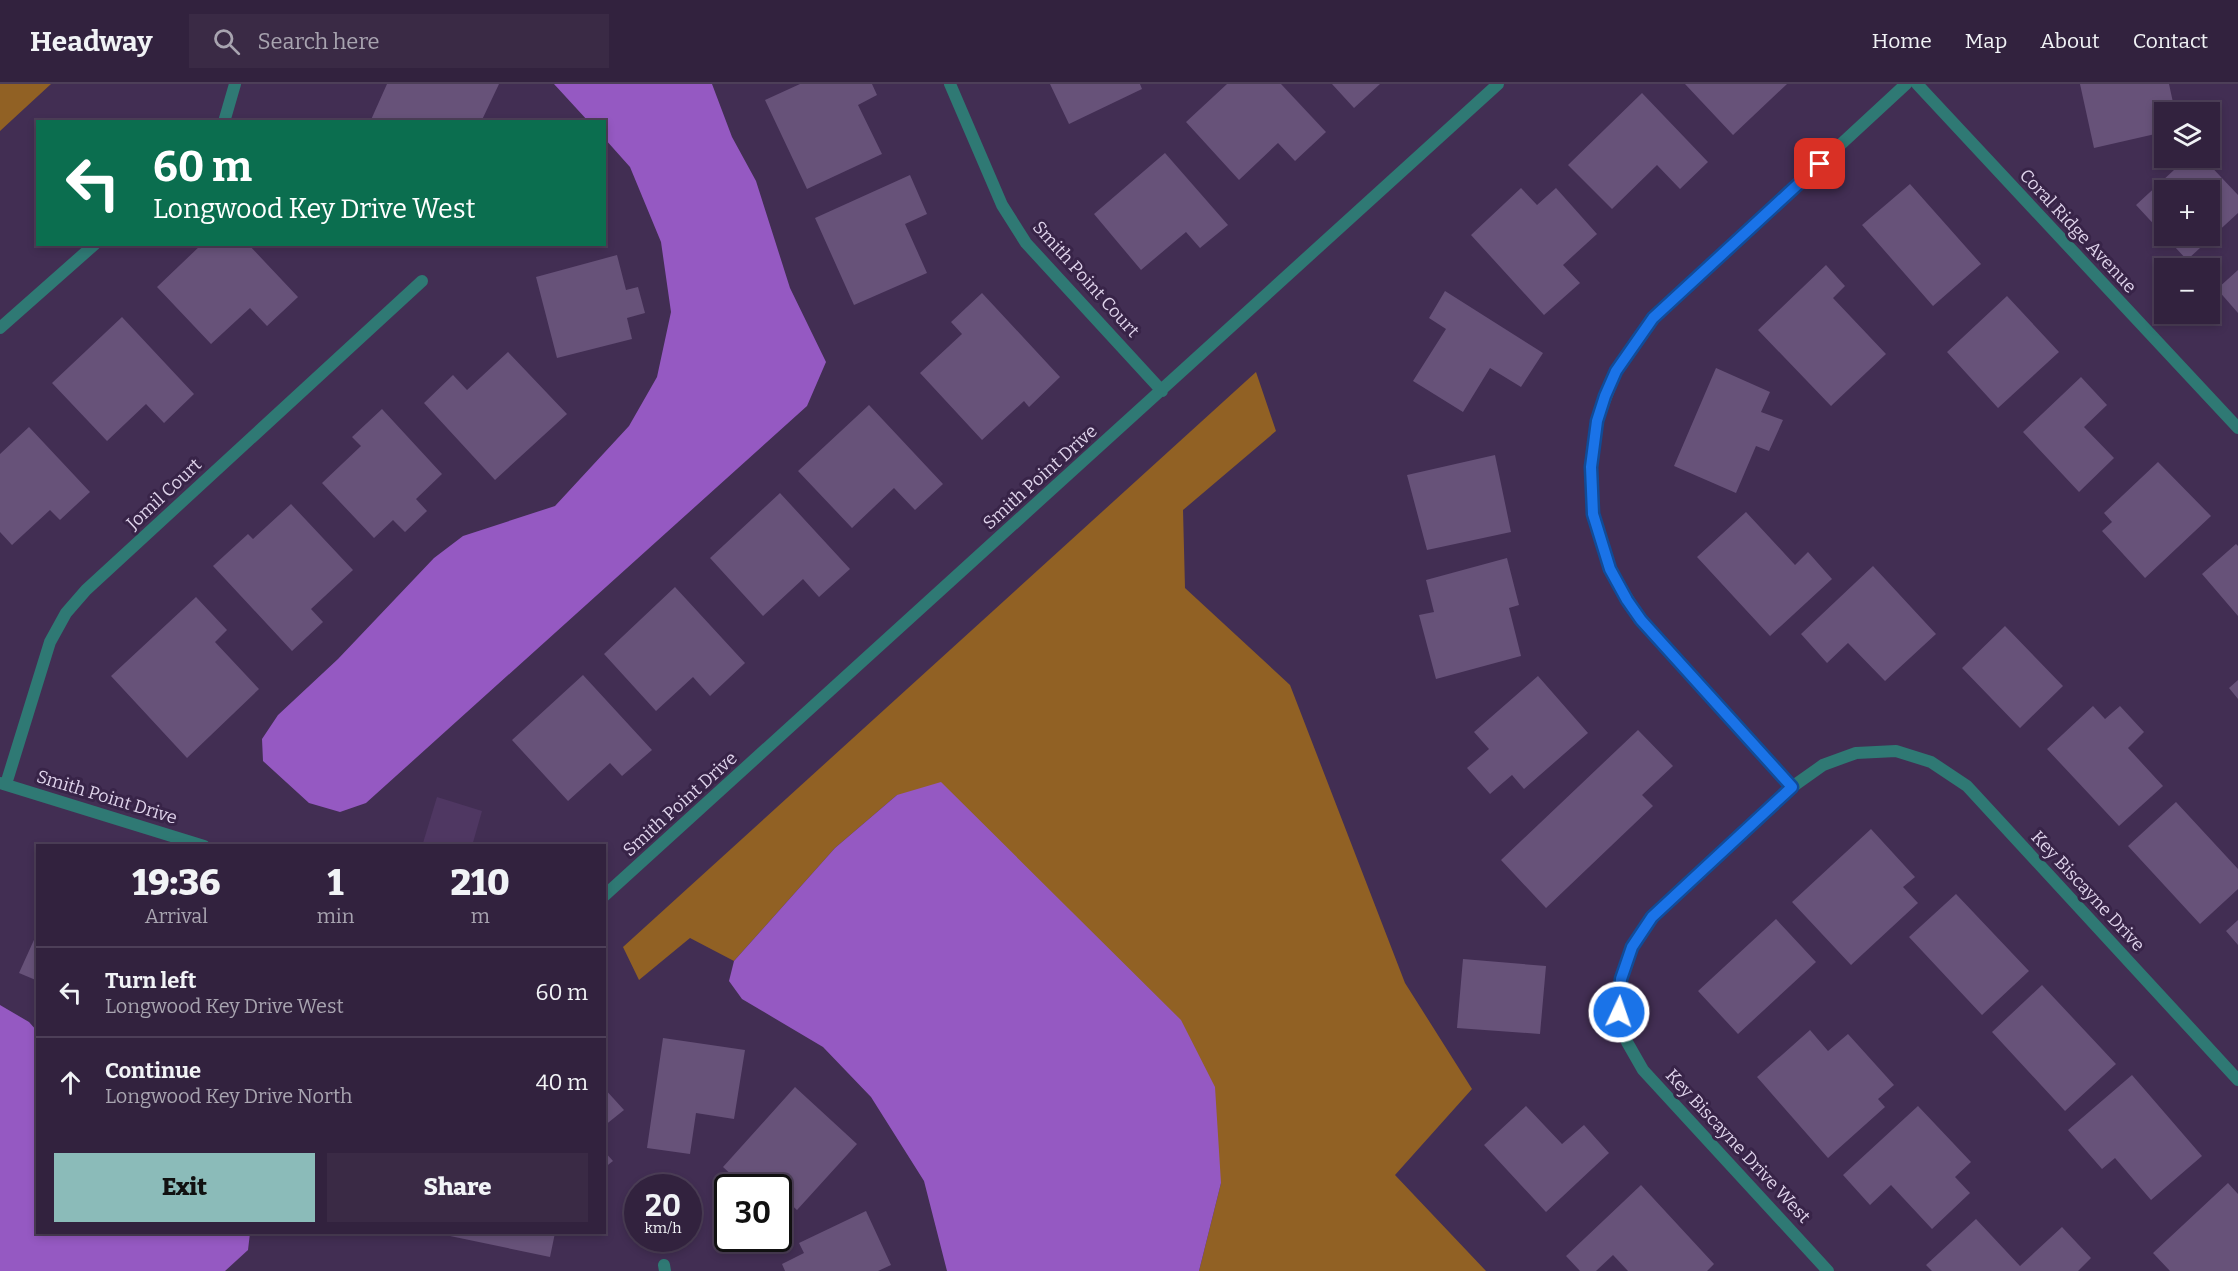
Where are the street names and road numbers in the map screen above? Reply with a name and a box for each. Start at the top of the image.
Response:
street label: Coral Ridge Avenue [2015,164,2141,298]
street label: Smith Point Court [1028,216,1144,342]
street label: Smith Point Drive [978,420,1102,534]
street label: Jomil Court [121,453,206,535]
street label: Smith Point Drive [618,747,742,861]
street label: Smith Point Drive [34,765,180,829]
street label: Key Biscayne Drive [2027,826,2149,956]
street label: Key Biscayne Drive West [1661,1065,1815,1228]

